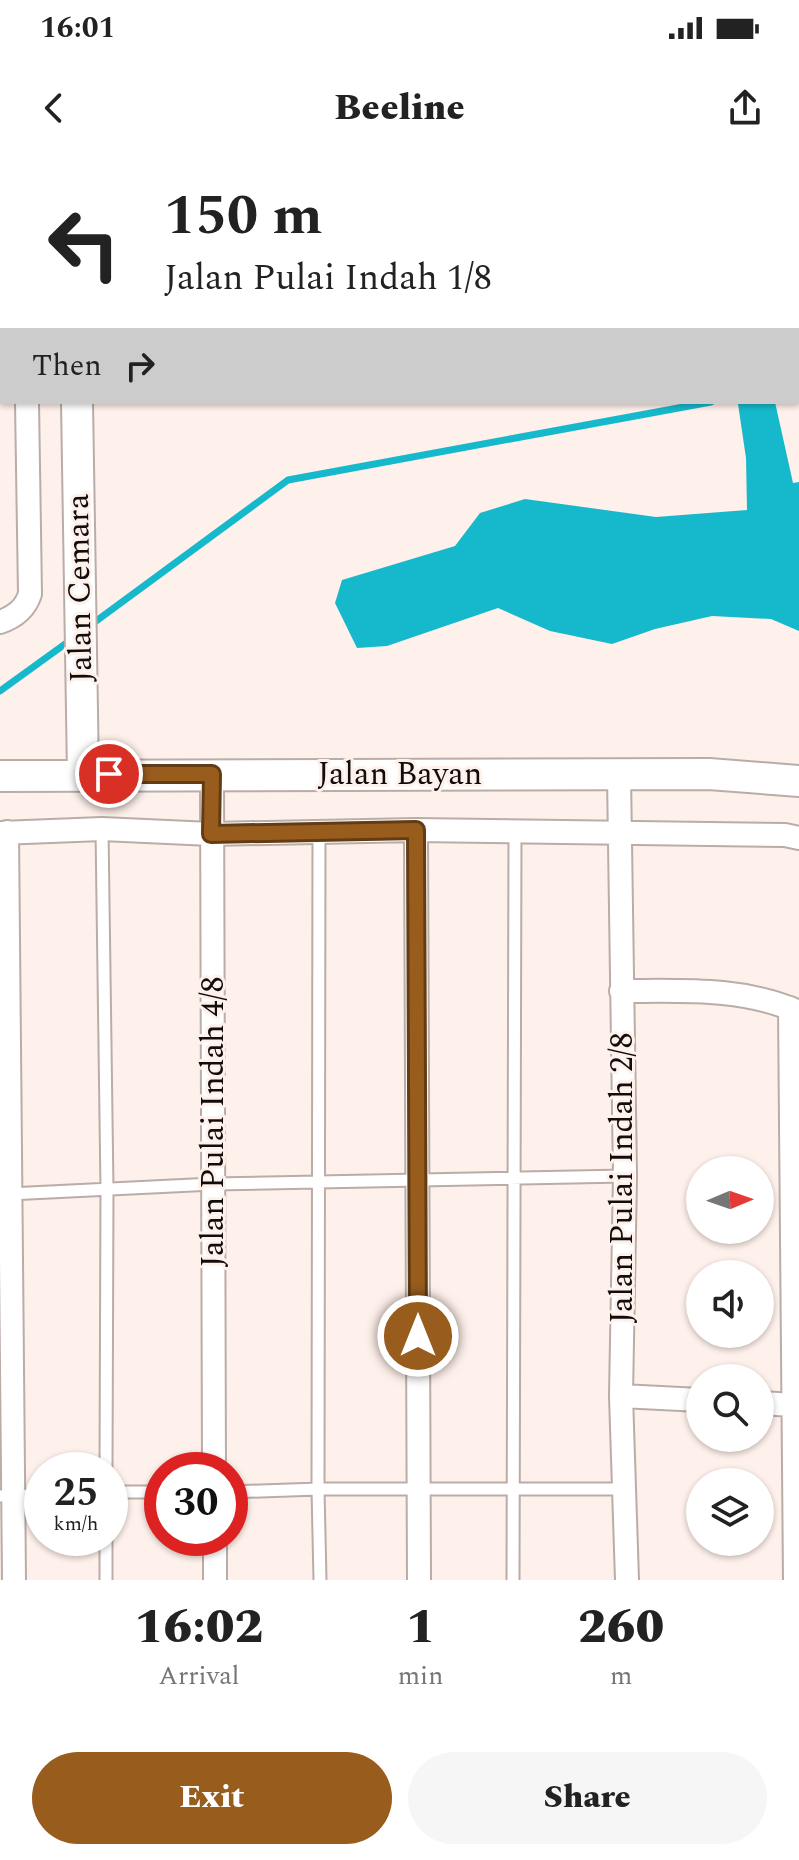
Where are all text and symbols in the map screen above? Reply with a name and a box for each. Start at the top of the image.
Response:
text: 16:01 [40,5,115,51]
text: Beeline [334,81,465,136]
icon: back [32,86,76,130]
icon: share [723,86,767,130]
text: 150 m [164,174,323,259]
icon: left [32,192,136,296]
text: Jalan Pulai Indah 1/8 [164,251,492,306]
text: Then [32,343,102,389]
icon: right [118,344,162,388]
street label: Jalan Cemara [54,493,106,683]
pin [75,740,143,808]
street label: Jalan Bayan [318,750,482,799]
icon: arrive [87,752,131,796]
street label: Jalan Pulai Indah 4/8 [189,976,238,1268]
street label: Jalan Pulai Indah 2/8 [598,1032,647,1324]
north arrow [686,1156,774,1244]
map controls [686,1156,774,1556]
button: sound [686,1260,774,1348]
position arrow [376,1294,460,1378]
button: search [686,1364,774,1452]
speed limit sign: 30 [144,1452,248,1556]
text: 25 [54,1463,98,1524]
button: layers [686,1468,774,1556]
text: km/h [54,1509,99,1539]
text: 16:02 [135,1591,263,1664]
text: 1 [406,1591,435,1664]
text: 260 [578,1591,664,1664]
text: Arrival [158,1656,239,1696]
text: min [398,1656,443,1696]
text: m [610,1656,632,1696]
button: Exit [32,1752,392,1844]
button: Share [408,1752,767,1844]

